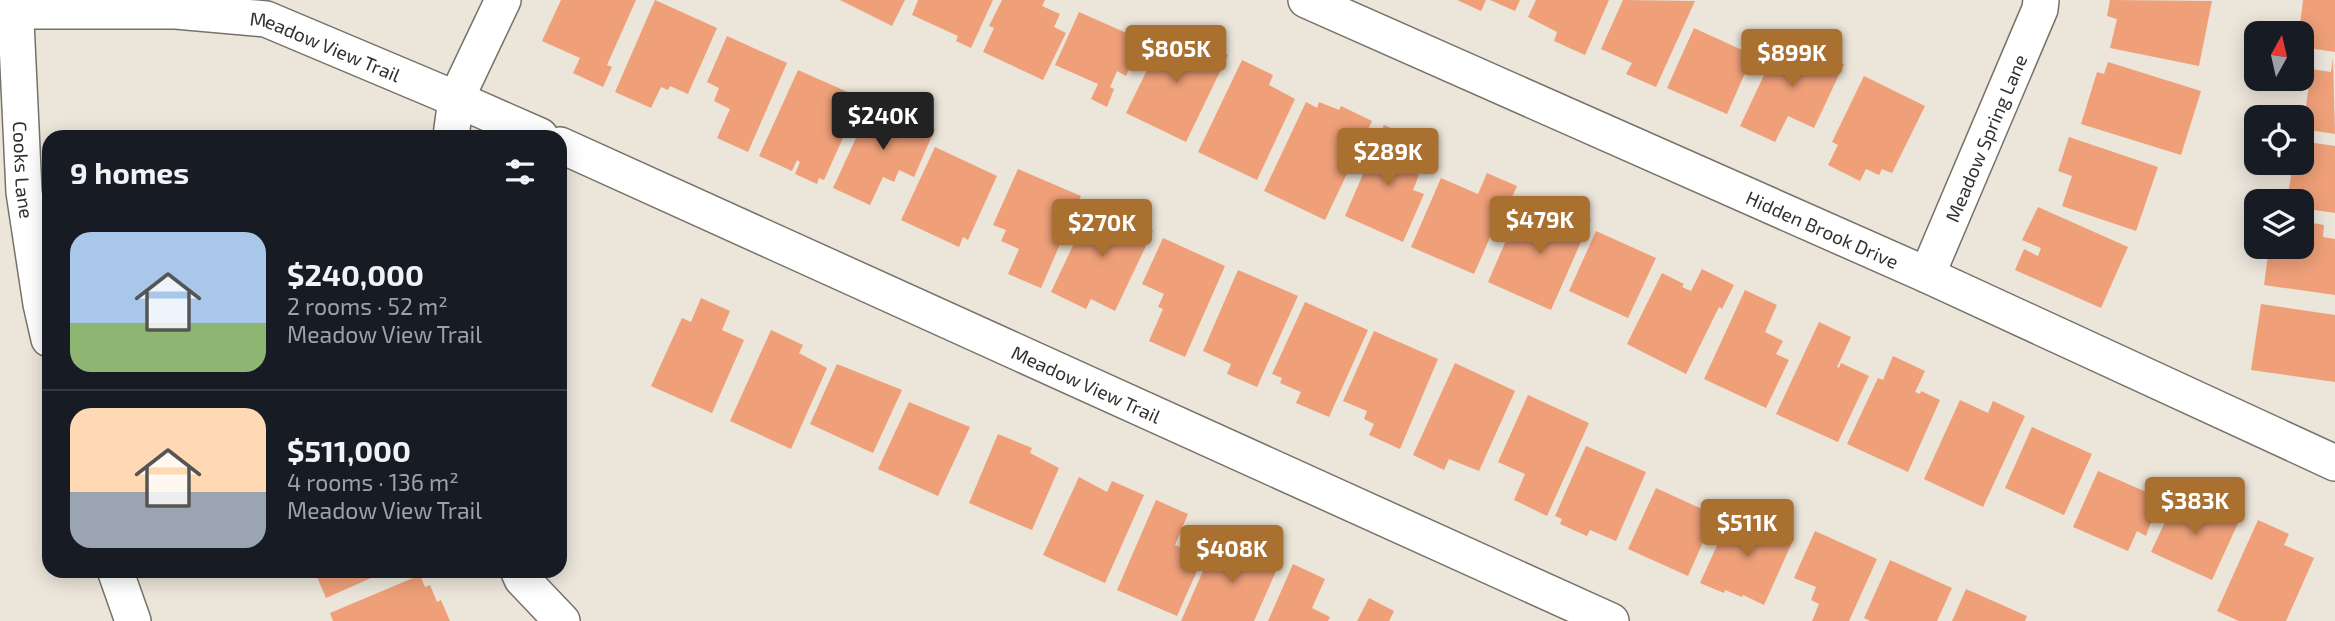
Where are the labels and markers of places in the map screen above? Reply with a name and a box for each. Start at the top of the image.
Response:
pin: $805K [1127,25,1225,85]
pin: $899K [1743,29,1841,89]
pin: $240K [834,92,932,152]
pin: $289K [1339,128,1437,188]
pin: $479K [1491,196,1589,256]
pin: $270K [1053,200,1151,259]
pin: $383K [2146,477,2244,537]
pin: $511K [1698,500,1796,559]
pin: $408K [1183,526,1281,585]

